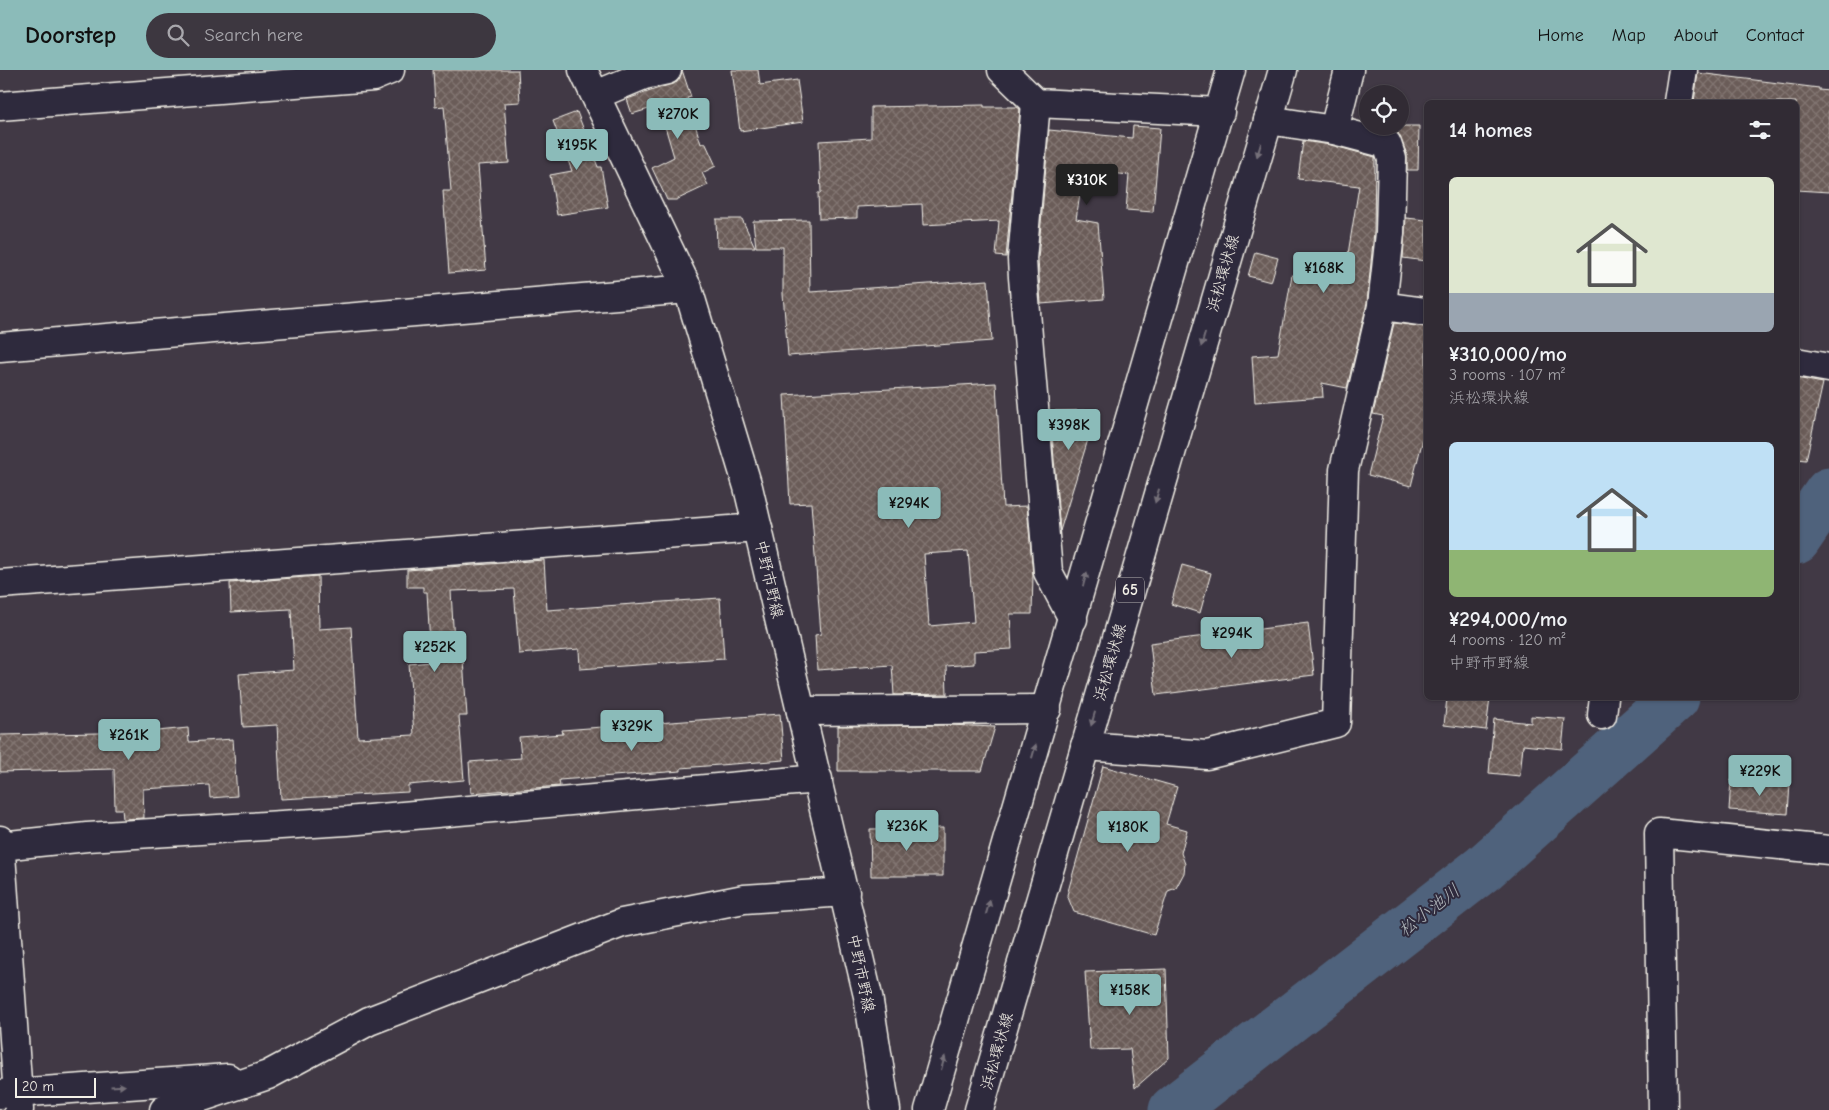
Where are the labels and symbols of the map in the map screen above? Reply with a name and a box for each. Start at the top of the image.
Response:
pin: ¥270K [643,98,713,140]
pin: ¥195K [542,128,612,171]
one-way arrow [1254,143,1262,158]
pin: ¥310K [1052,164,1122,206]
street label: 浜松環状線 [1203,232,1243,314]
pin: ¥168K [1289,252,1359,294]
one-way arrow [1198,332,1206,347]
pin: ¥398K [1034,408,1104,451]
pin: ¥294K [874,486,944,529]
one-way arrow [1153,488,1161,503]
street label: 中野市野線 [751,538,787,620]
one-way arrow [1081,571,1089,586]
road number: 65 [1116,578,1144,602]
pin: ¥294K [1197,616,1267,659]
street label: 浜松環状線 [1090,621,1130,703]
pin: ¥252K [400,630,470,673]
pin: ¥329K [597,710,667,752]
one-way arrow [1088,712,1096,727]
pin: ¥261K [94,718,164,761]
one-way arrow [1031,744,1039,759]
pin: ¥229K [1725,754,1795,797]
pin: ¥236K [872,810,942,852]
pin: ¥180K [1093,810,1163,853]
water label: 松小池川 [1394,880,1464,941]
one-way arrow [985,900,993,915]
street label: 中野市野線 [844,932,878,1014]
pin: ¥158K [1095,974,1165,1016]
street label: 浜松環状線 [977,1010,1017,1092]
one-way arrow [939,1056,947,1071]
scale bar [15,1075,96,1098]
one-way arrow [111,1081,127,1089]

